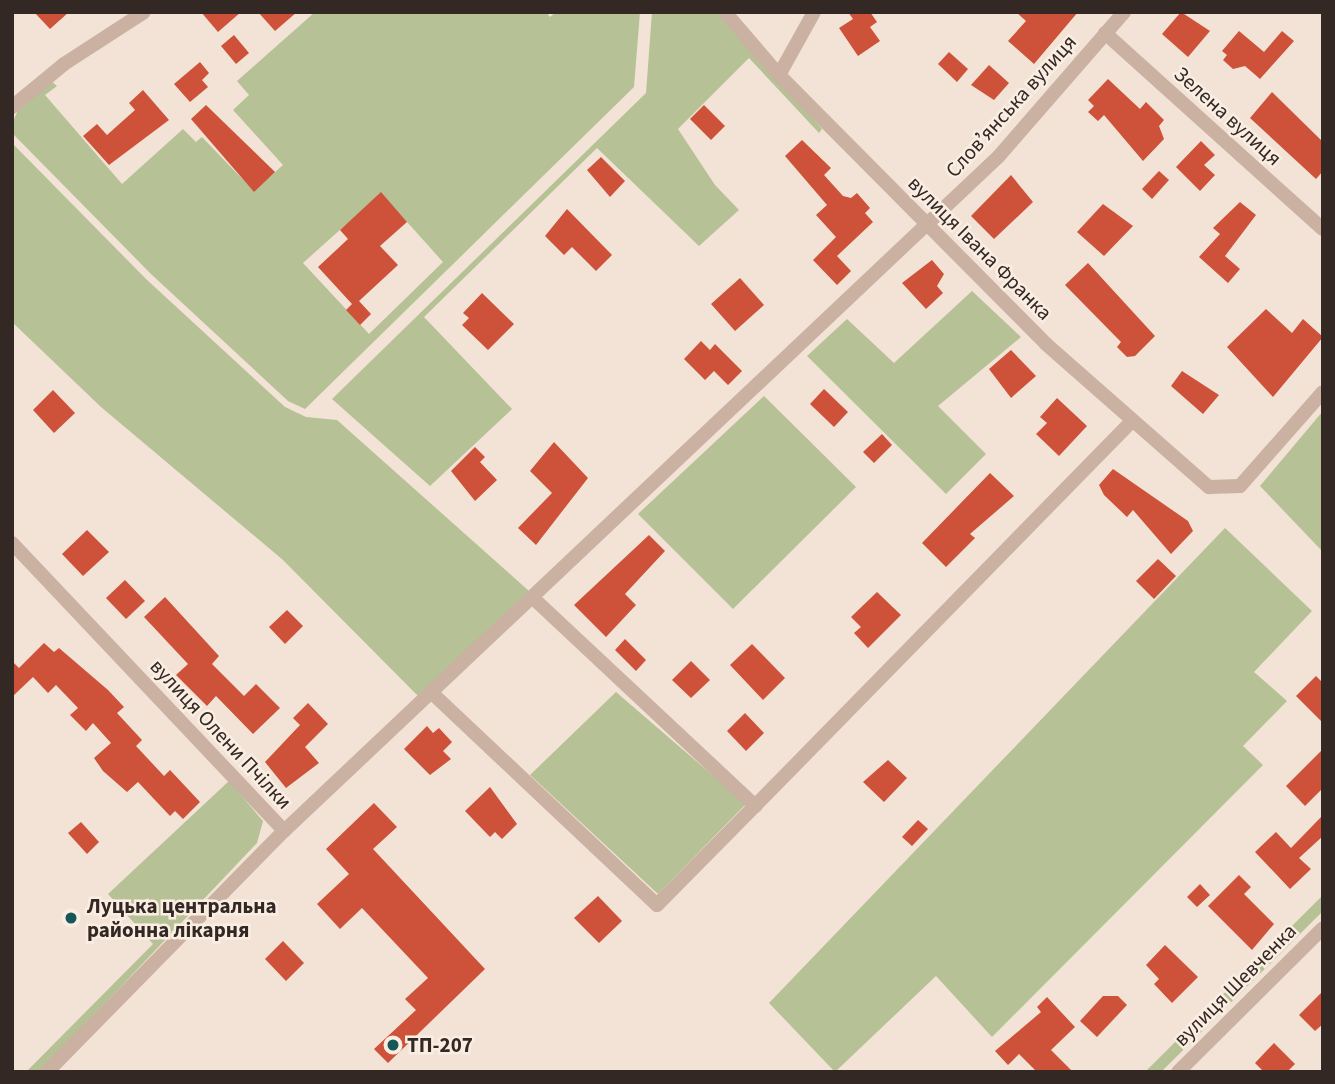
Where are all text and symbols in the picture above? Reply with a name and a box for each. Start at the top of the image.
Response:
street label: Словʼянська вулиця [940,29,1082,183]
street label: Зелена вулиця [1169,61,1287,171]
street label: вулиця Івана Франка [903,171,1057,325]
street label: вулиця Олени Пчілки [145,654,297,814]
place label: Луцька центральна районна лікарня [87,893,277,943]
marker: Луцька центральна районна лікарня [61,908,81,928]
street label: вулиця Шевченка [1168,918,1302,1052]
place label: ТП-207 [407,1032,473,1058]
marker: ТП-207 [385,1037,401,1053]

